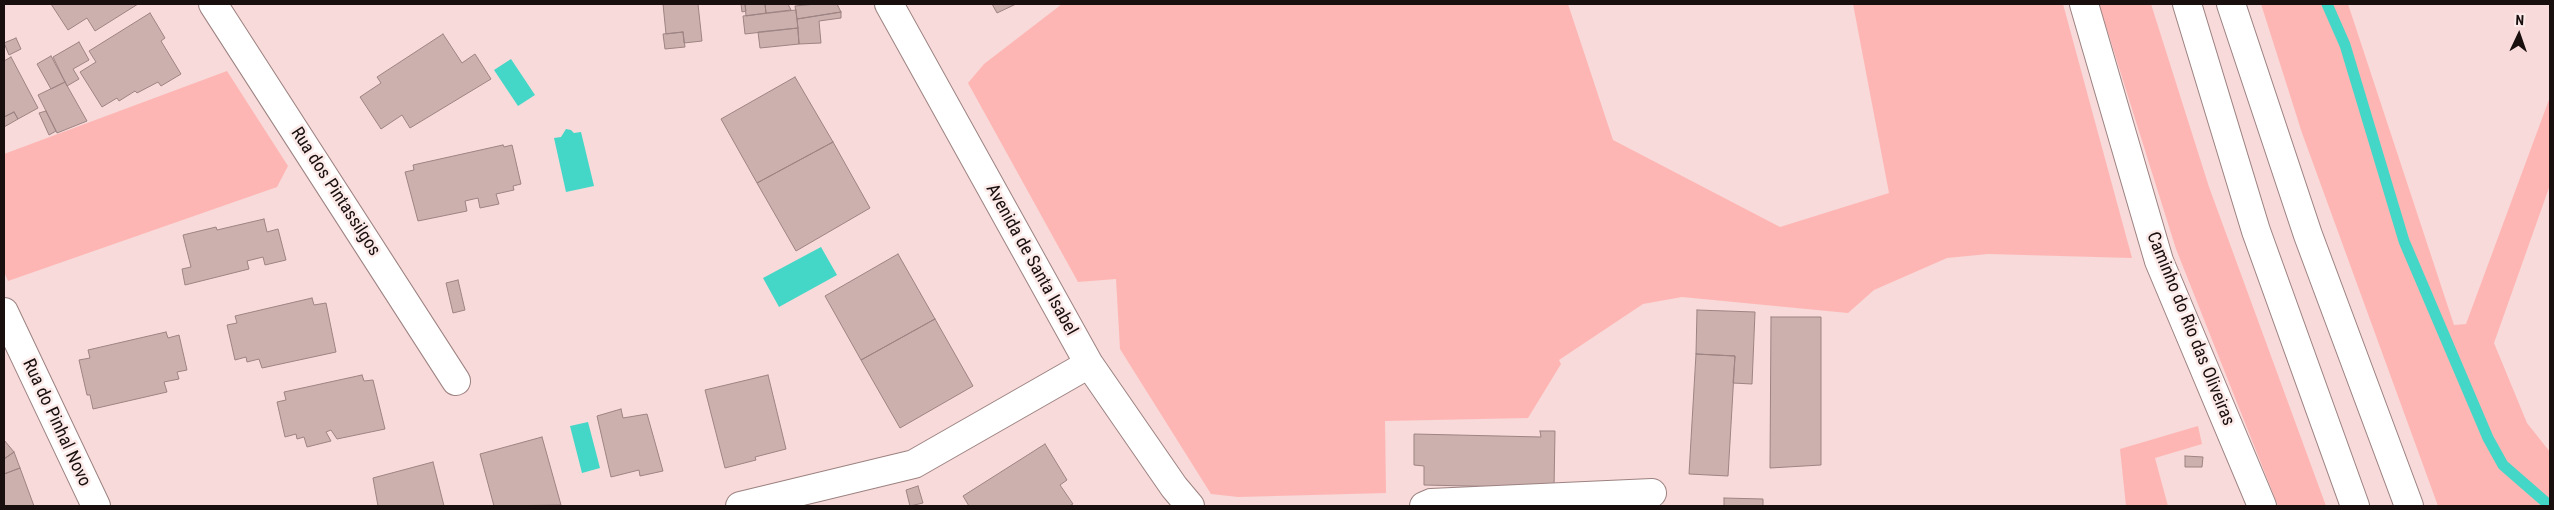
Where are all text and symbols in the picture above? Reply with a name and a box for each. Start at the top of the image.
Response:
north arrow [2494,10,2544,60]
text: N [2515,12,2524,28]
street label: Rua dos Pintassilgos [285,124,385,260]
street label: Avenida de Santa Isabel [980,181,1082,339]
street label: Caminho do Rio das Oliveiras [2141,229,2239,429]
street label: Rua do Pinhal Novo [17,356,95,490]

